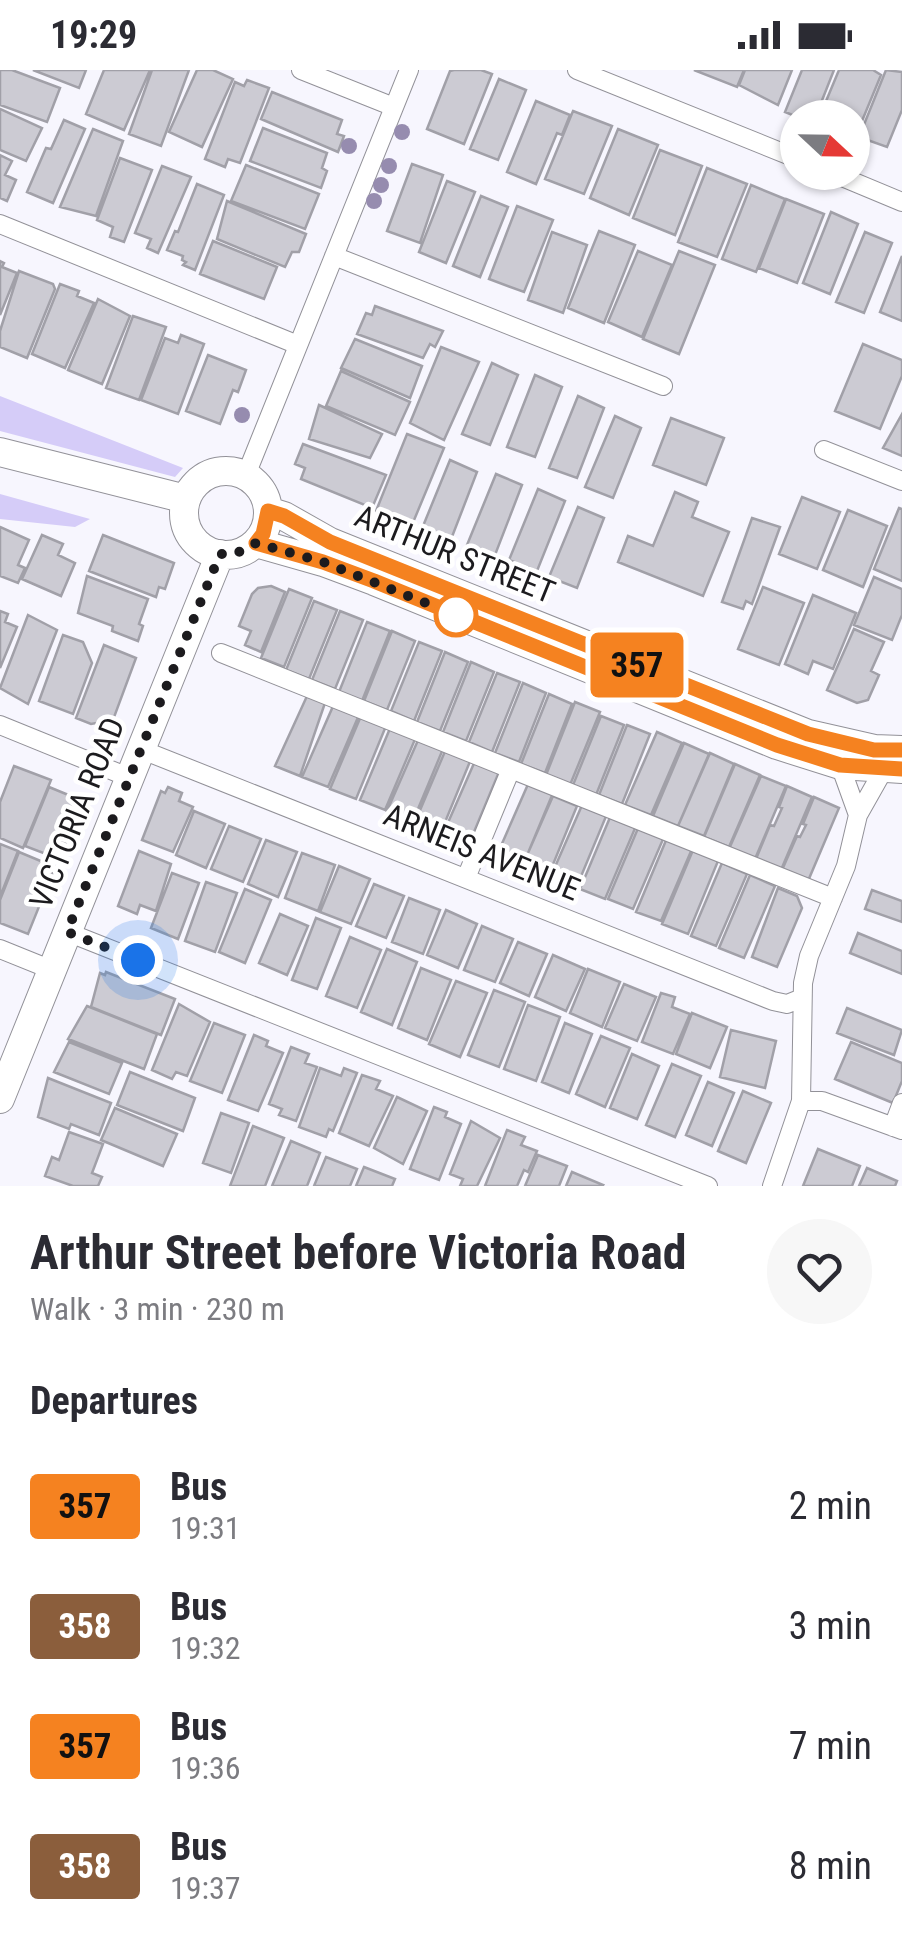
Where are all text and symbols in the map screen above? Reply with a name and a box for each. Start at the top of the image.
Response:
text: 19:29 [50,13,137,57]
north arrow [780,100,870,190]
map controls [780,100,870,190]
street label: ARTHUR STREET [350,497,560,611]
unlabelled marker [435,594,477,636]
line badge: 357 [580,632,694,698]
text: 357 [610,645,664,686]
street label: VICTORIA ROAD [21,712,133,914]
street label: ARNEIS AVENUE [379,795,585,909]
your location [113,935,163,985]
button: heart [767,1219,872,1324]
text: Arthur Street before Victoria Road [30,1224,687,1281]
text: Walk · 3 min · 230 m [30,1290,285,1328]
text: Departures [30,1379,198,1423]
text: Bus [170,1465,227,1509]
text: 2 min [789,1484,872,1528]
text: 357 [58,1486,112,1527]
text: 19:31 [170,1509,241,1547]
text: Bus [170,1585,227,1629]
text: 3 min [789,1604,872,1648]
text: 358 [58,1606,112,1647]
text: 19:32 [170,1629,241,1667]
text: Bus [170,1705,227,1749]
text: 7 min [789,1724,872,1768]
text: 357 [58,1726,112,1767]
text: 19:36 [170,1749,241,1787]
text: Bus [170,1825,227,1869]
text: 8 min [789,1844,872,1888]
text: 358 [58,1846,112,1887]
text: 19:37 [170,1869,241,1907]

